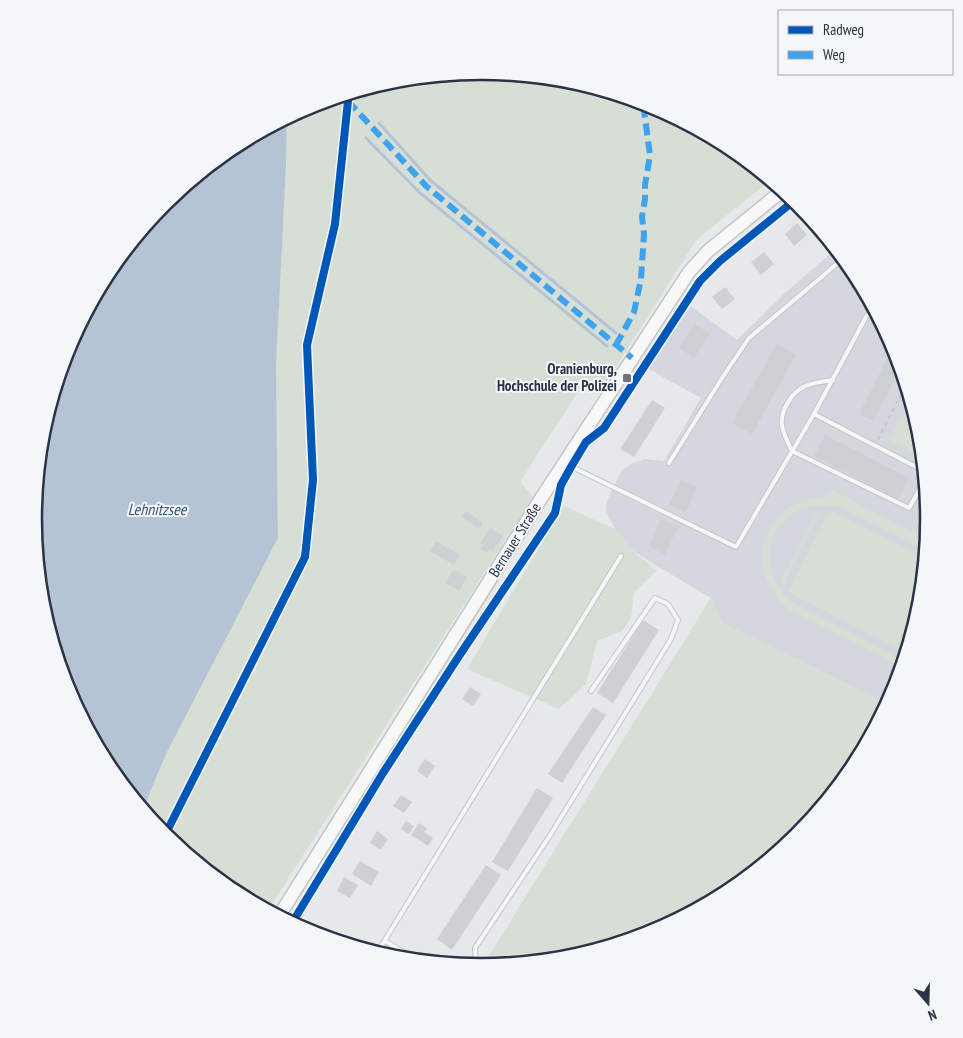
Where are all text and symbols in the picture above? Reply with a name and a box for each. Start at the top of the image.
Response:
legend [778,10,953,75]
text: Radweg [823,20,864,39]
text: Weg [823,45,845,64]
place label: Oranienburg, Hochschule der Polizei [497,359,617,395]
marker: Oranienburg, Hochschule der Polizei [621,372,633,384]
water label: Lehnitzsee [128,499,188,519]
street label: Bernauer Straße [484,499,545,580]
north arrow [903,978,953,1028]
text: N [926,1005,939,1025]

